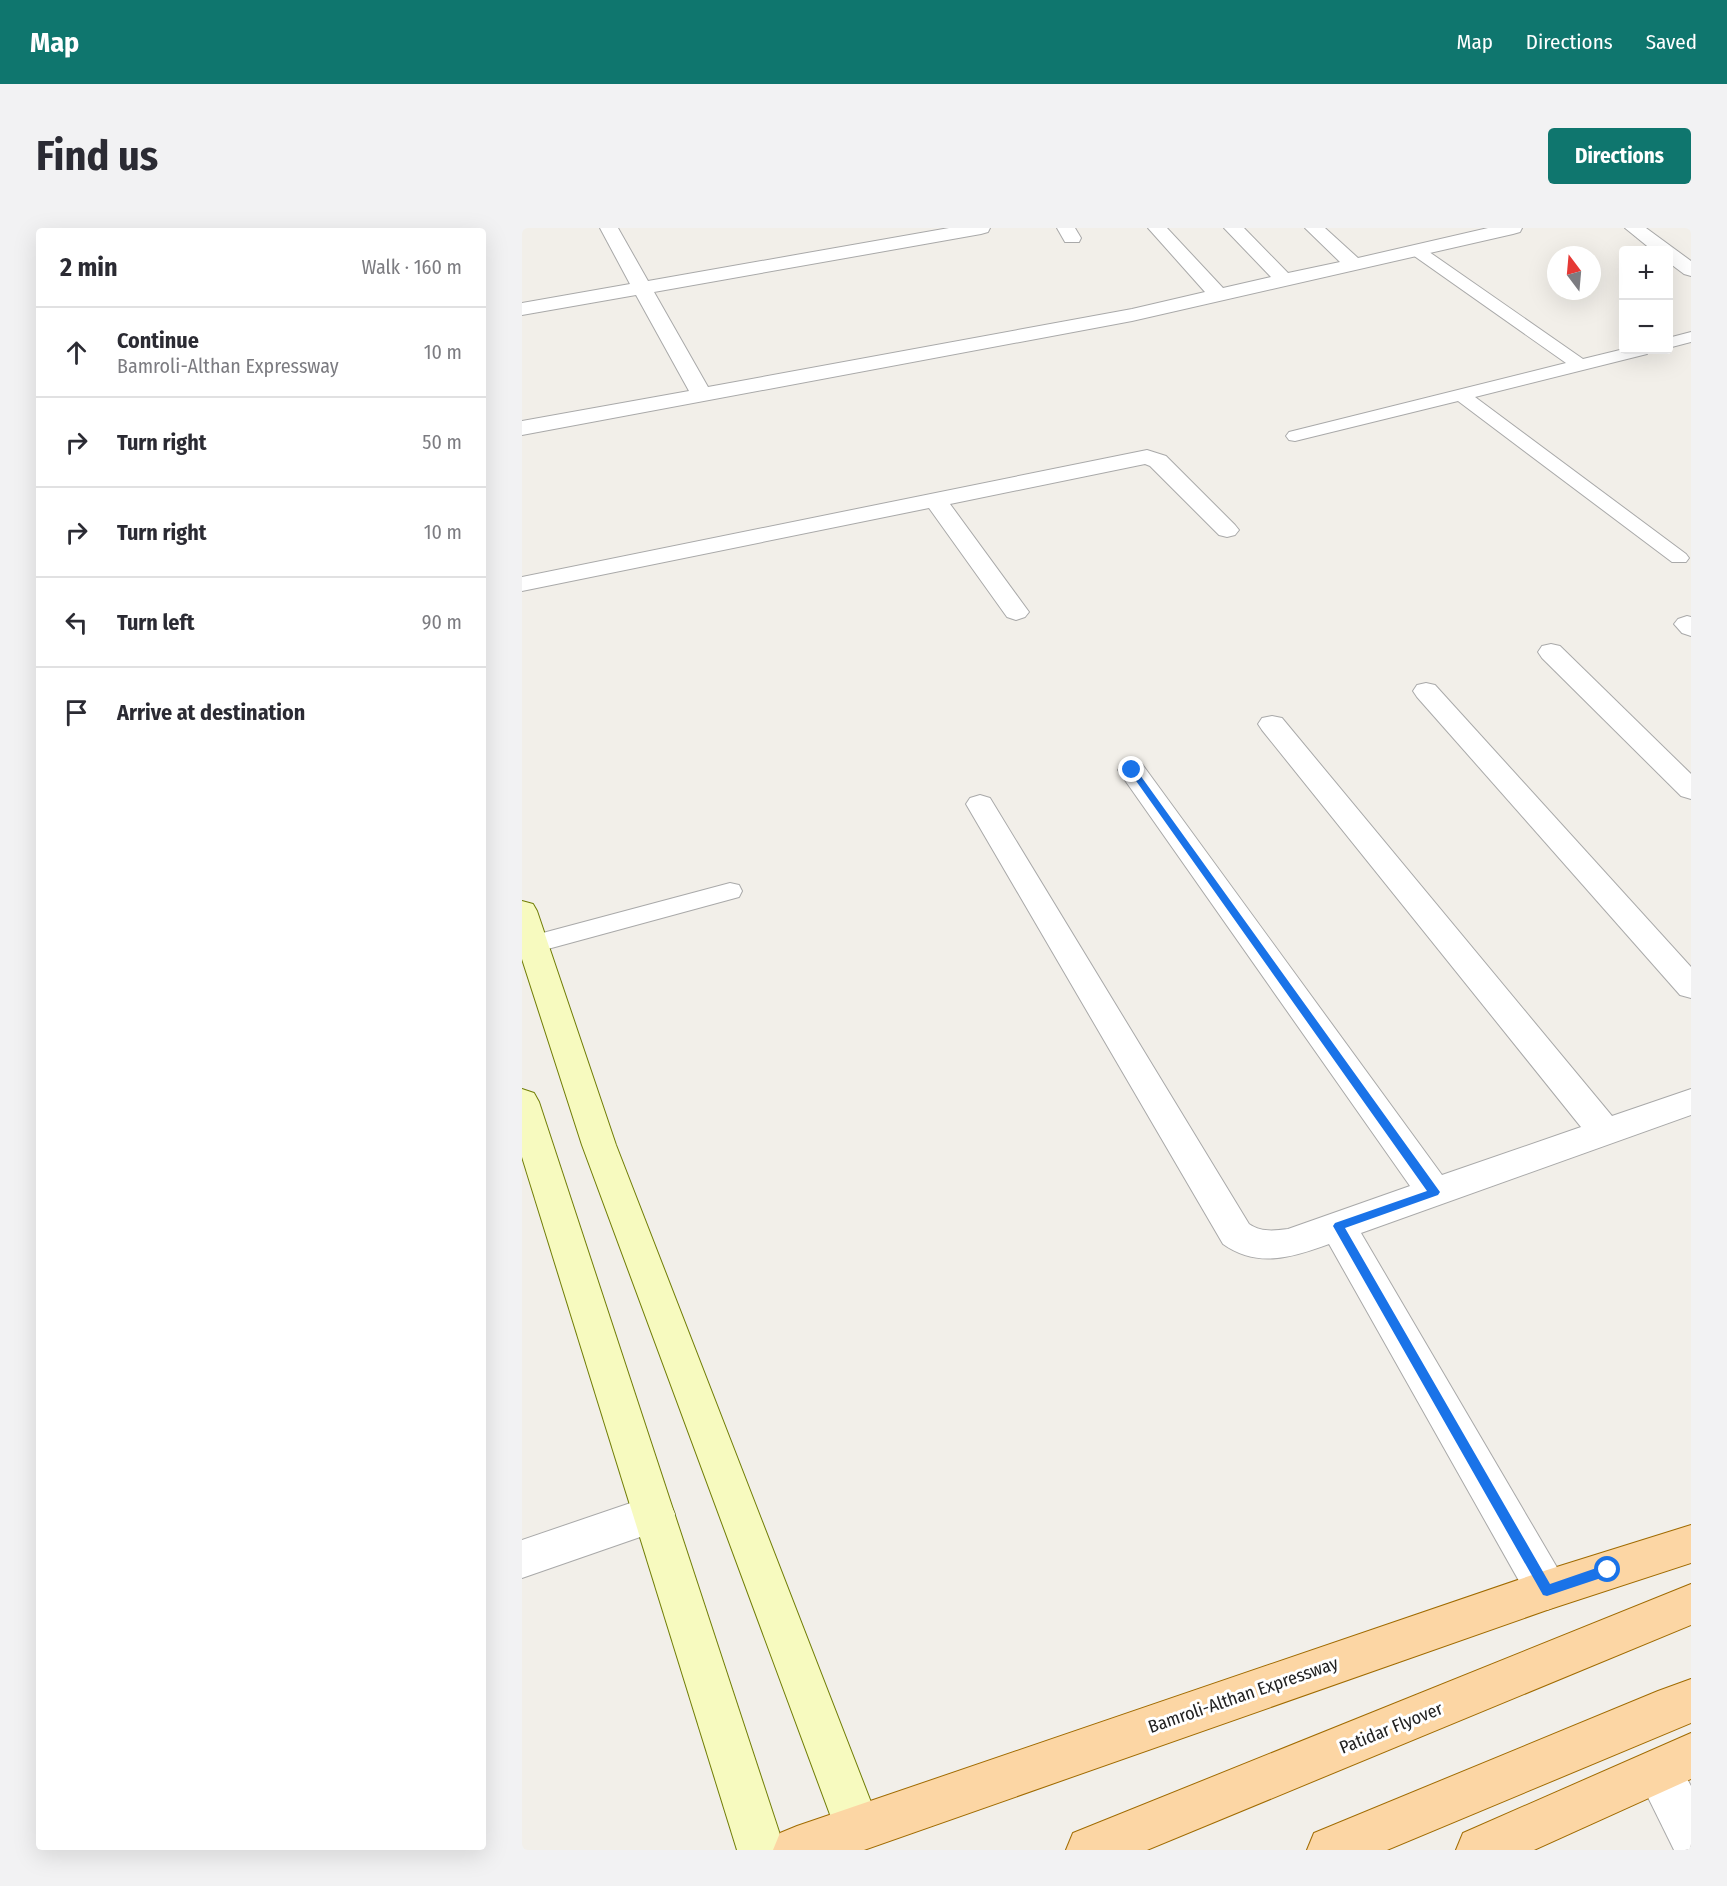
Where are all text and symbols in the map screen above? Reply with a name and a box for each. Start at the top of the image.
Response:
text: Map [30,26,79,59]
text: Map [1456,29,1493,55]
text: Directions [1526,29,1613,55]
text: Saved [1646,29,1697,55]
button: Directions [1548,128,1691,184]
text: Find us [36,131,158,181]
north arrow [1547,246,1601,300]
map controls [1619,246,1673,354]
button: + [1619,246,1673,300]
text: 2 min [60,252,118,283]
text: Walk · 160 m [362,255,462,279]
button: − [1619,300,1673,354]
text: Continue [117,327,199,354]
icon: ahead [60,336,93,369]
text: 10 m [424,340,462,364]
text: Bamroli-Althan Expressway [117,354,339,378]
icon: right [60,426,93,459]
text: Turn right [117,429,206,456]
text: 50 m [422,430,462,454]
icon: right [60,516,93,549]
text: Turn right [117,519,206,546]
text: 10 m [424,520,462,544]
icon: left [60,606,93,639]
text: Turn left [117,609,195,636]
text: 90 m [422,610,462,634]
icon: arrive [60,696,93,729]
text: Arrive at destination [117,699,305,726]
route end [1118,756,1144,782]
route start [1594,1556,1620,1582]
street label: Bamroli-Althan Expressway [1145,1652,1341,1738]
street label: Patidar Flyover [1336,1697,1447,1759]

